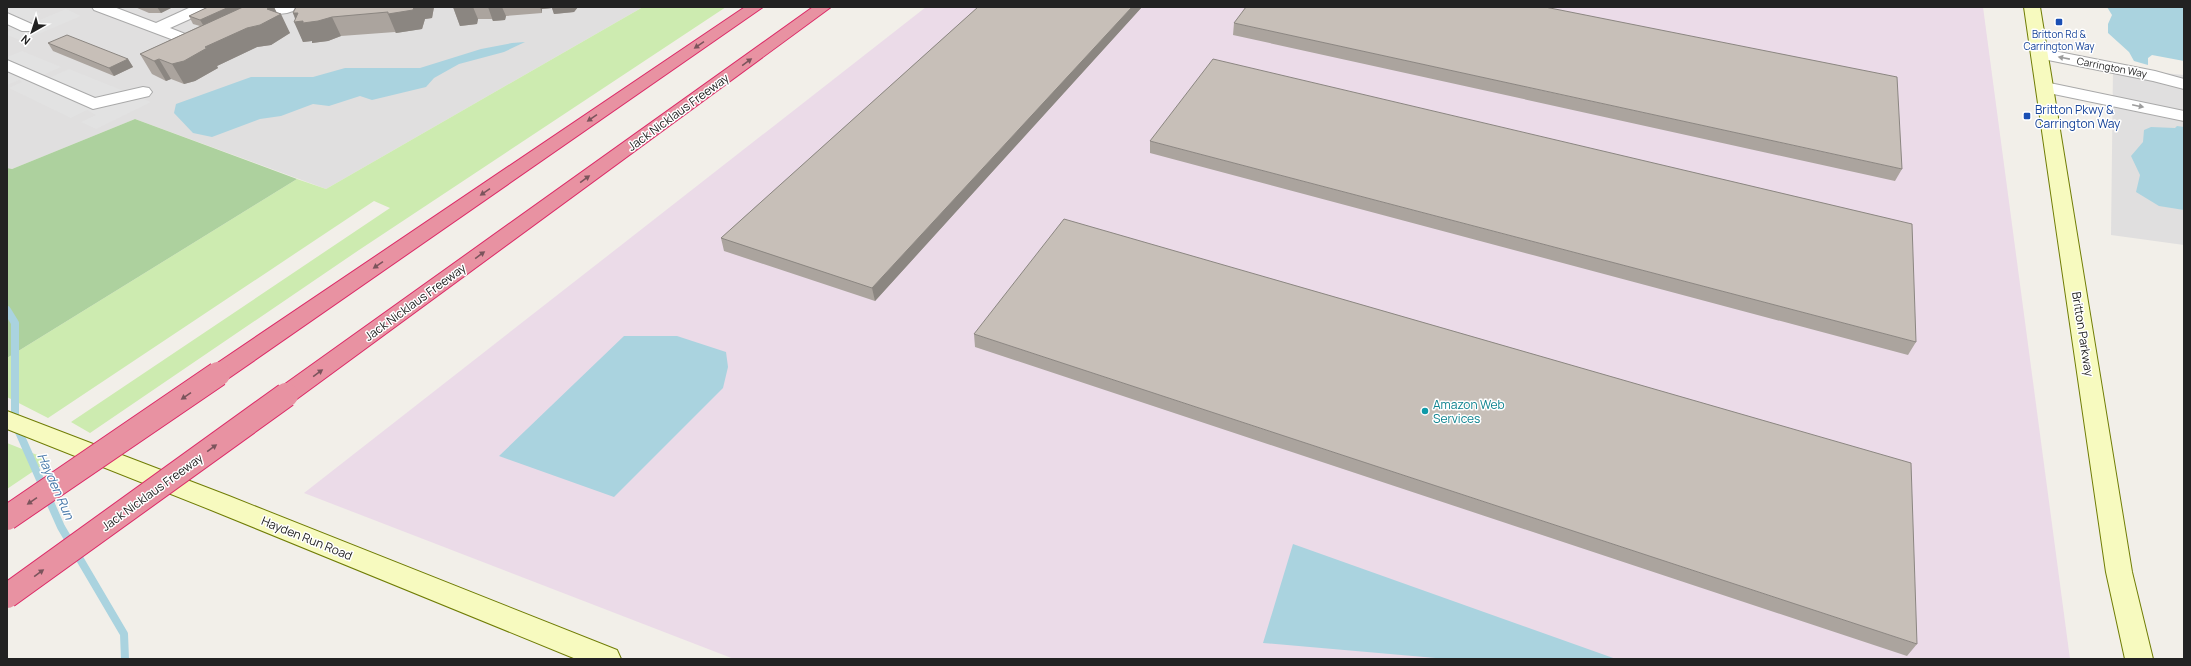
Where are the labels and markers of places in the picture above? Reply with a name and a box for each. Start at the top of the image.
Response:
marker: Britton Rd & Carrington Way [2054,17,2064,27]
place label: Britton Rd & Carrington Way [2023,27,2095,53]
place label: Britton Pkwy & Carrington Way [2035,101,2121,132]
marker: Britton Pkwy & Carrington Way [2022,111,2032,121]
place label: Amazon Web Services [1433,396,1505,427]
marker: Amazon Web Services [1420,406,1430,416]

